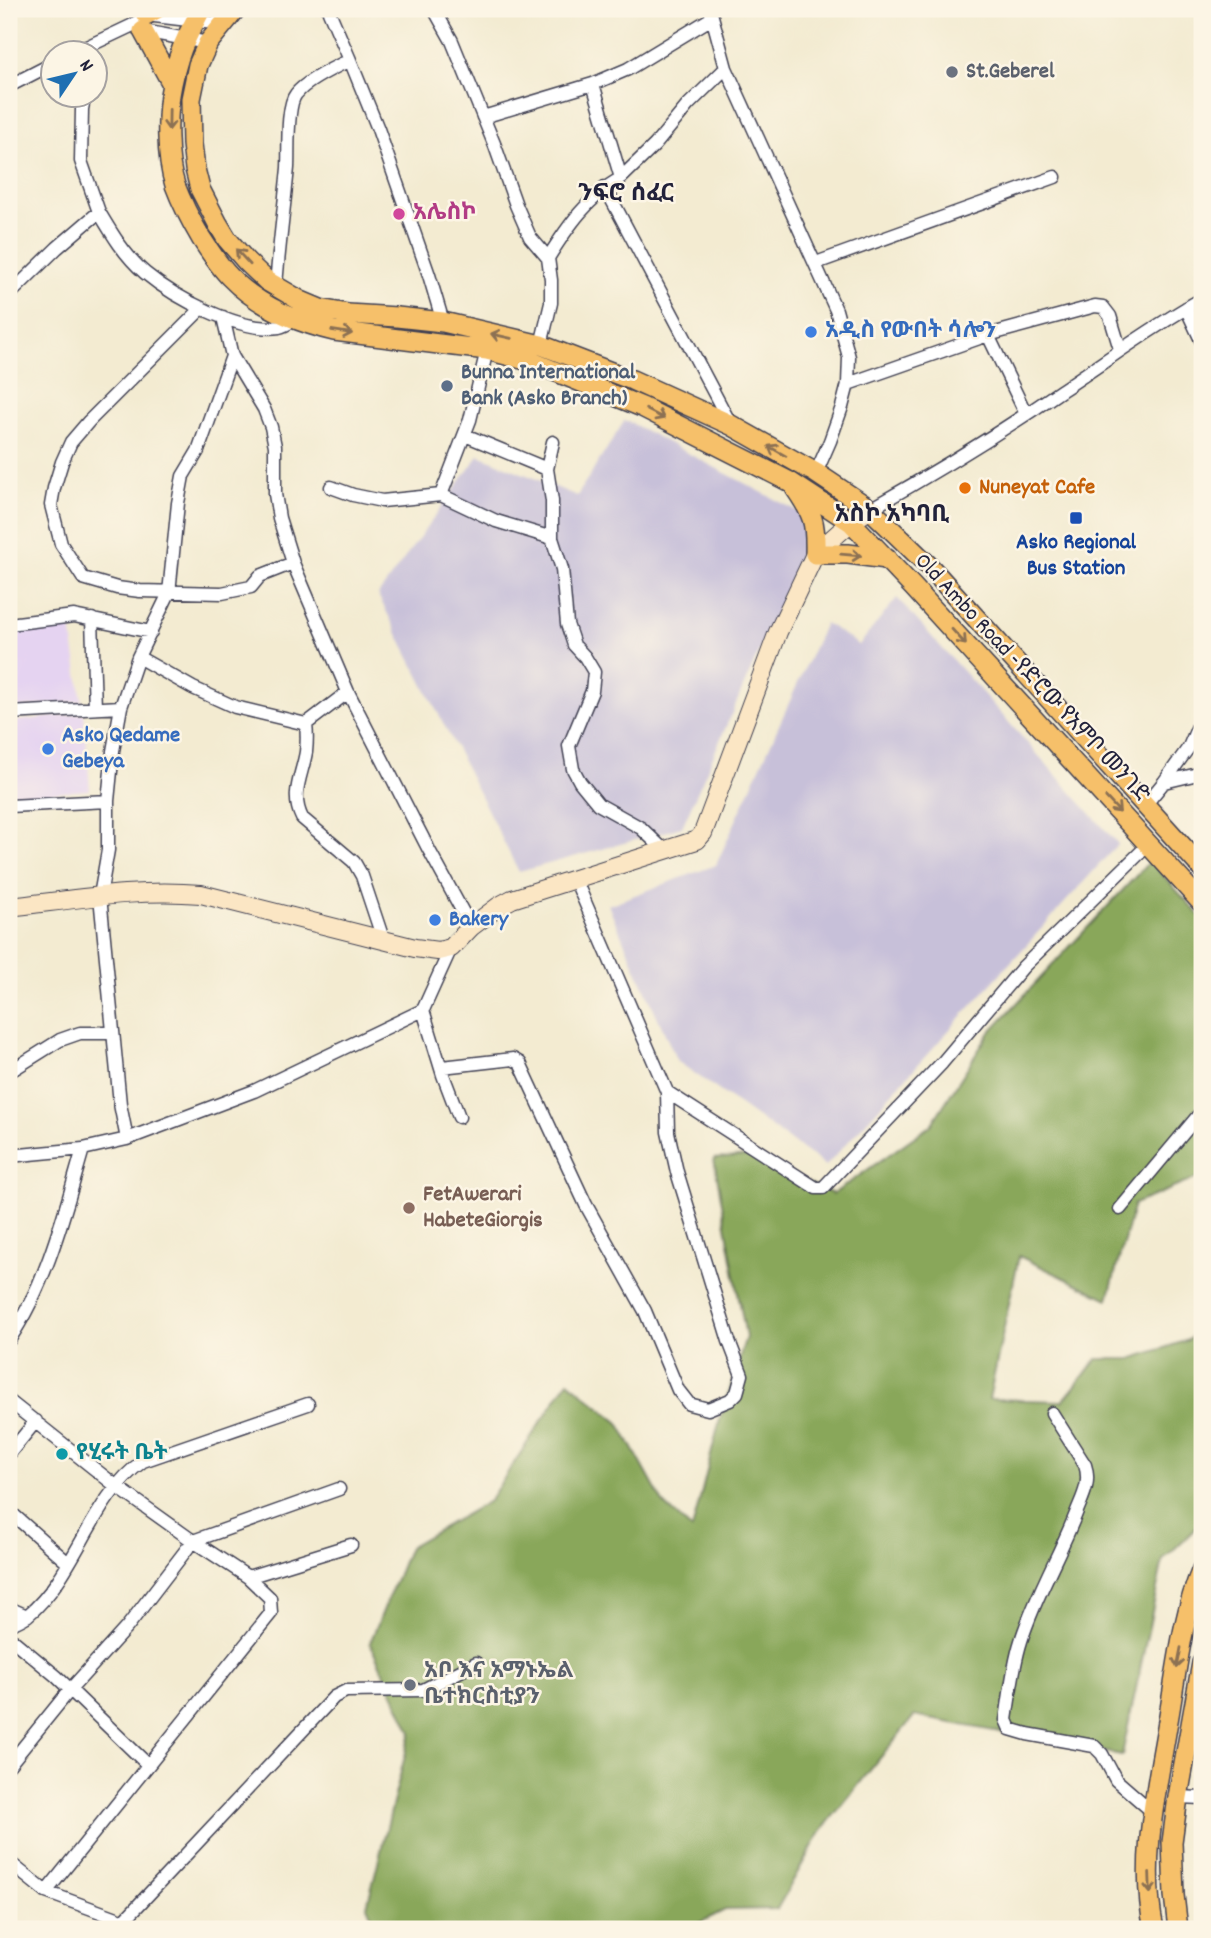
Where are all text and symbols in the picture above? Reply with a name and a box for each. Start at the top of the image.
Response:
north arrow [38,38,108,108]
text: N [71,55,99,78]
place label: St.Geberel [966,56,1055,89]
marker: St.Geberel [944,64,960,80]
one-way arrow [162,108,176,131]
district label: ንፍሮ ሰፈር [578,178,674,212]
place label: አሌስኮ [413,198,477,231]
marker: አሌስኮ [391,206,407,222]
one-way arrow [235,248,251,266]
place label: አዲስ የውበት ሳሎን [825,316,996,349]
marker: አዲስ የውበት ሳሎን [803,324,819,340]
one-way arrow [330,326,353,339]
one-way arrow [490,328,512,341]
place label: Bunna International Bank (Asko Branch) [461,357,636,416]
marker: Bunna International Bank (Asko Branch) [439,378,455,394]
one-way arrow [644,407,665,421]
one-way arrow [767,444,787,458]
place label: Nuneyat Cafe [979,472,1095,505]
marker: Nuneyat Cafe [957,480,973,496]
district label: አስኮ አካባቢ [835,499,949,533]
marker: Asko Regional Bus Station [1068,510,1084,526]
place label: Asko Regional Bus Station [1016,527,1136,586]
street label: Old Ambo Road -የድሮው የአምቦ መንገድ [906,546,1157,812]
one-way arrow [839,549,862,562]
one-way arrow [951,628,967,646]
place label: Asko Qedame Gebeya [62,720,180,779]
marker: Asko Qedame Gebeya [40,741,56,757]
one-way arrow [1105,796,1122,813]
place label: Bakery [449,904,510,937]
marker: Bakery [427,912,443,928]
place label: FetAwerari HabeteGiorgis [423,1179,543,1238]
marker: FetAwerari HabeteGiorgis [401,1200,417,1216]
place label: የሂሩት ቤት [76,1438,168,1471]
marker: የሂሩት ቤት [54,1446,70,1462]
one-way arrow [1172,1646,1185,1669]
place label: አቦ እና አማኑኤል ቤተክርስቲያን [424,1656,574,1715]
marker: አቦ እና አማኑኤል ቤተክርስቲያን [402,1677,418,1693]
one-way arrow [1143,1872,1156,1895]

